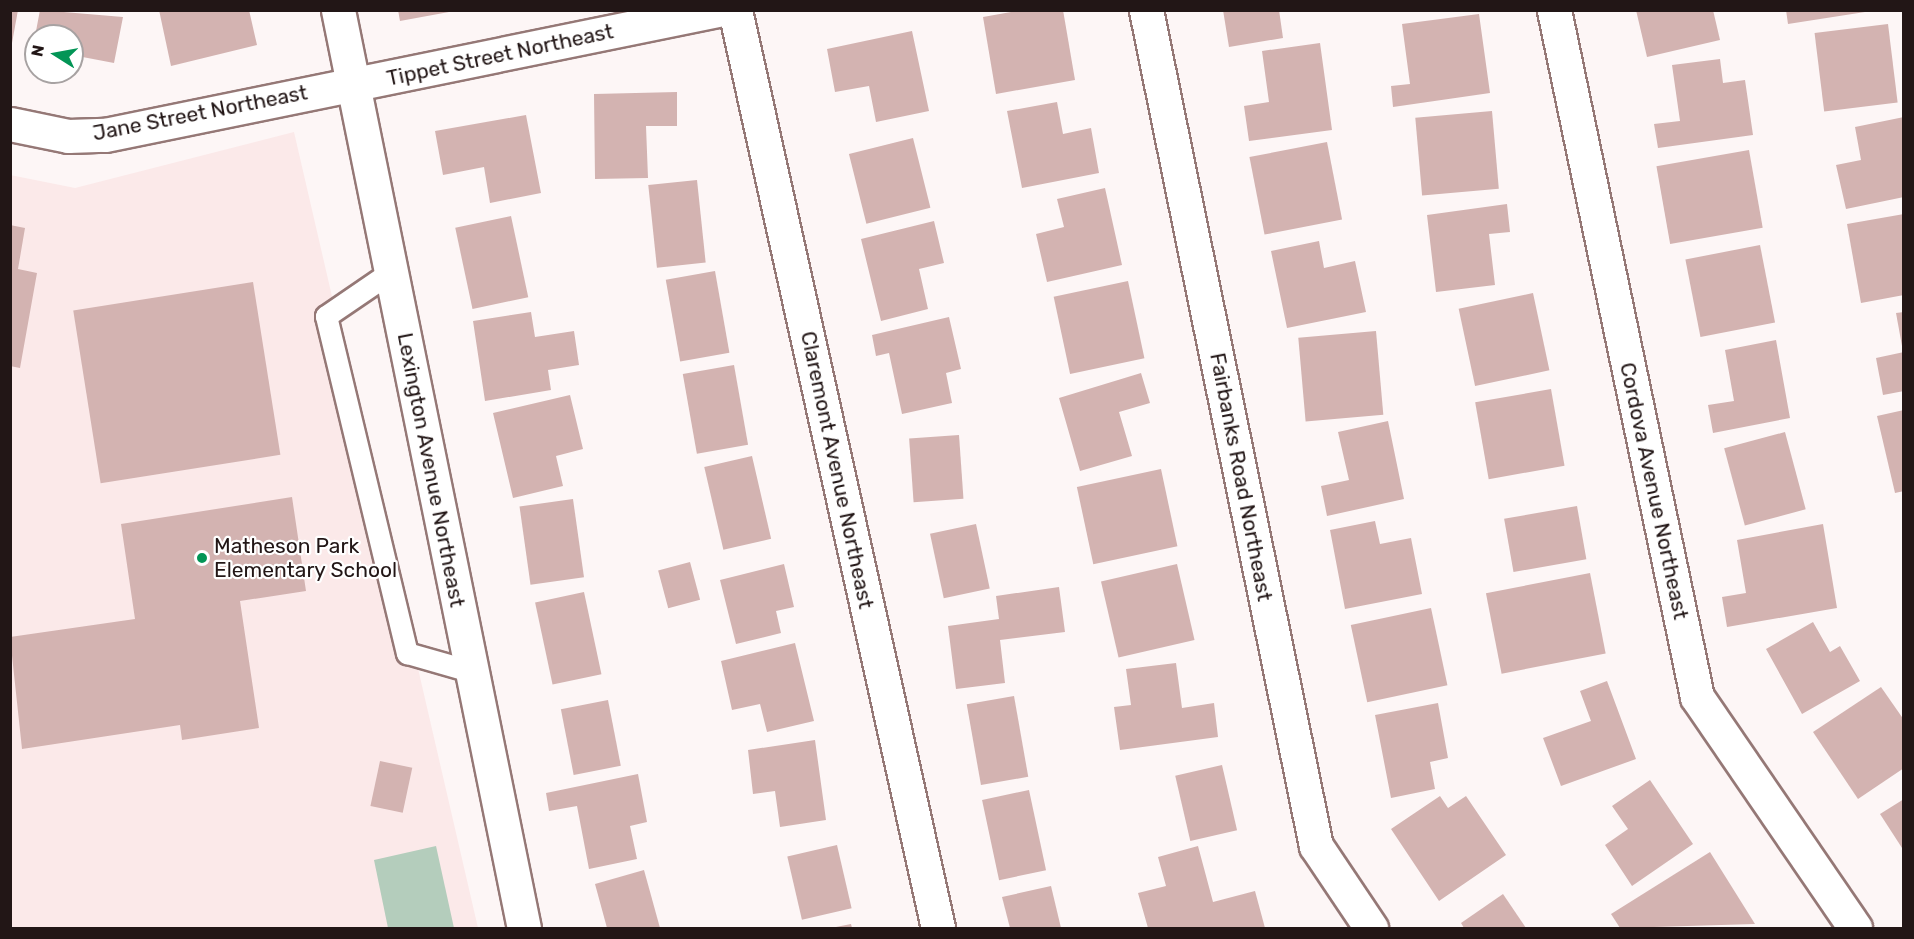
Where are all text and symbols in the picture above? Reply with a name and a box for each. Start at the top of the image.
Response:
street label: Tippet Street Northeast [384,19,616,91]
north arrow [24,24,84,84]
text: N [27,43,48,58]
street label: Jane Street Northeast [91,80,309,146]
street label: Claremont Avenue Northeast [795,329,879,611]
street label: Lexington Avenue Northeast [392,330,470,610]
street label: Fairbanks Road Northeast [1205,351,1277,603]
street label: Cordova Avenue Northeast [1614,360,1694,622]
place label: Matheson Park Elementary School [214,533,398,583]
marker: Matheson Park Elementary School [195,551,209,565]

